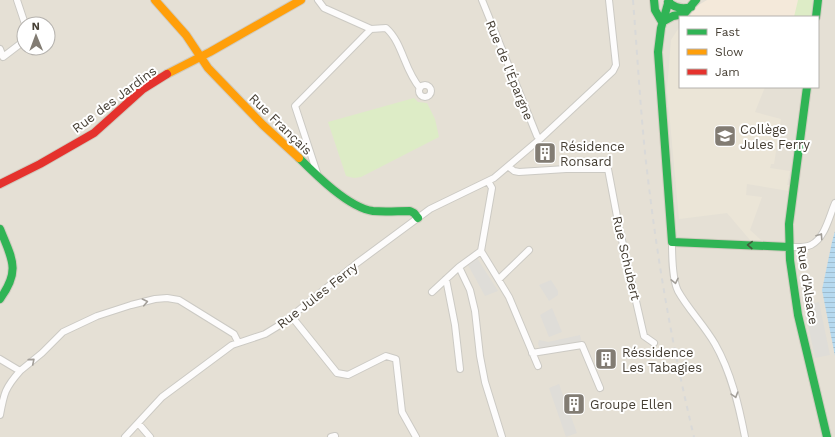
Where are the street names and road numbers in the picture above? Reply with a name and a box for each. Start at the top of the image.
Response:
street label: Rue de l'Épargne [483,18,537,122]
street label: Rue des Jardins [69,63,159,136]
street label: Rue Français [246,91,315,158]
street label: Rue Schubert [610,214,644,302]
street label: Rue d'Alsace [794,244,821,326]
street label: Rue Jules Ferry [274,259,361,332]

